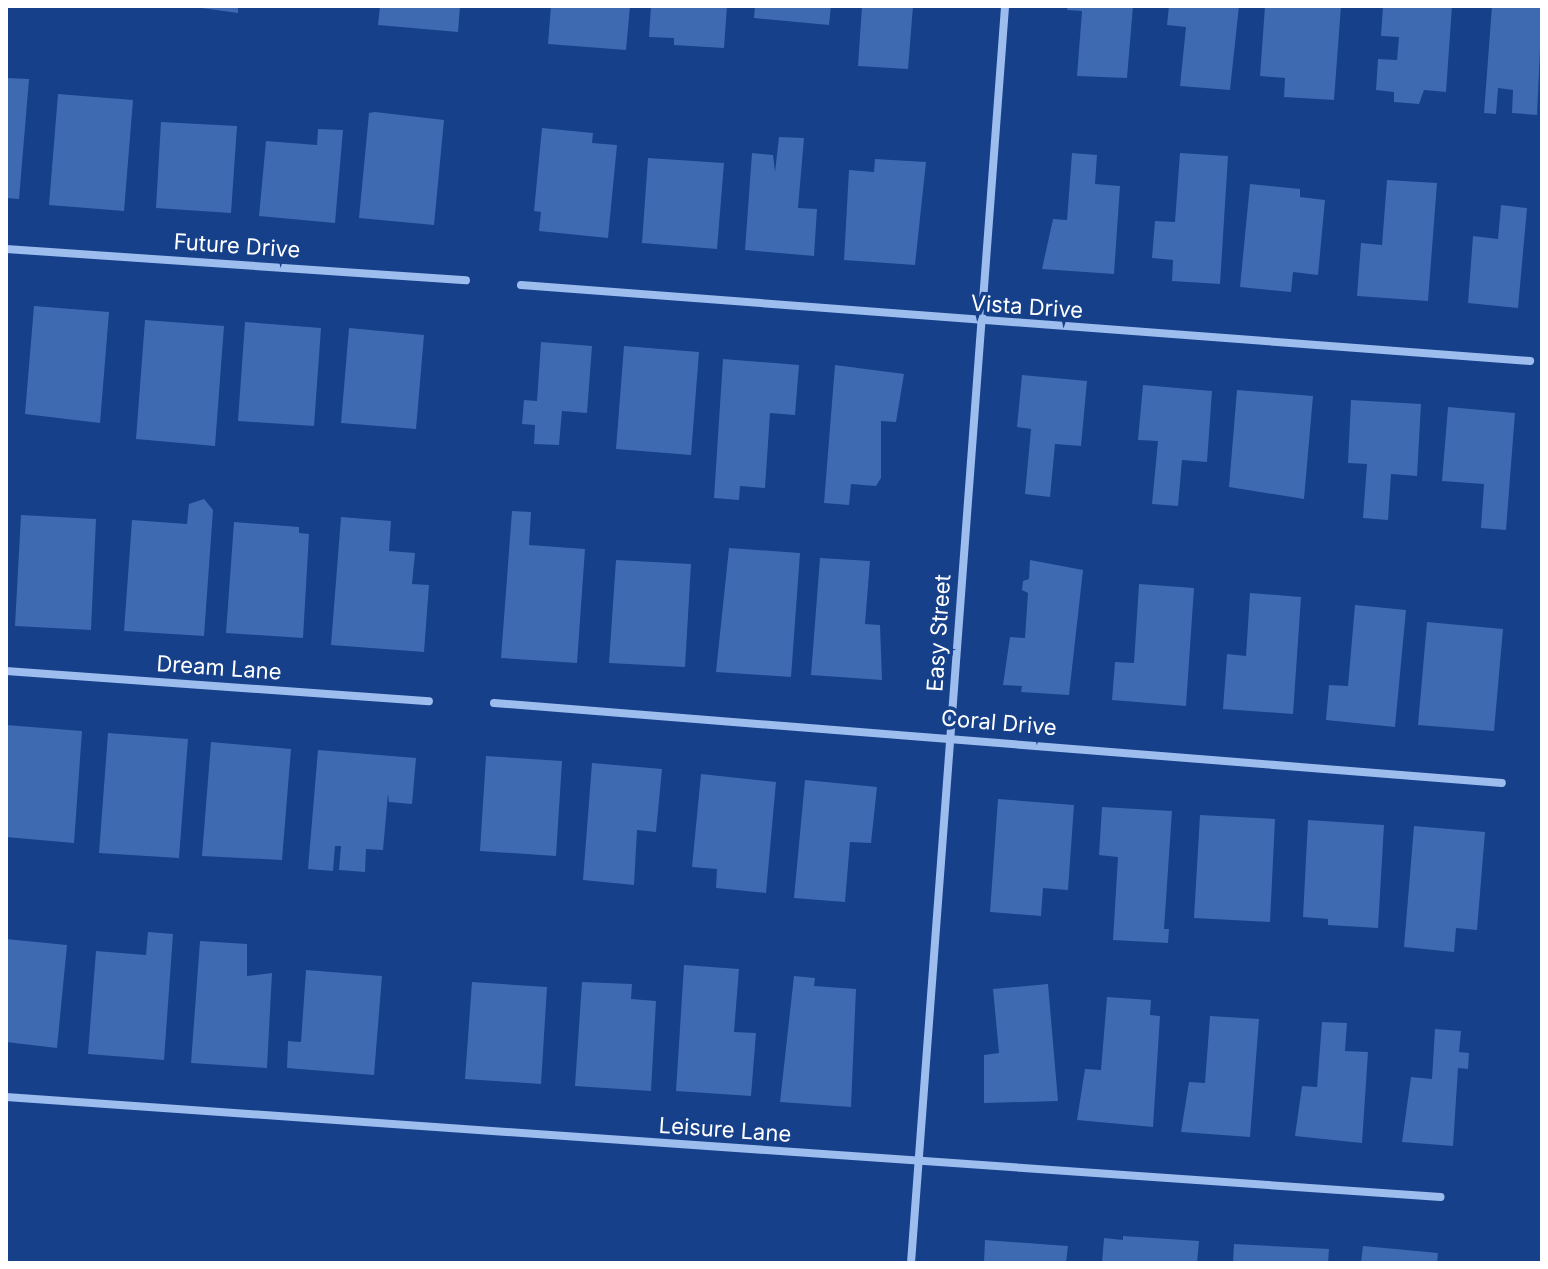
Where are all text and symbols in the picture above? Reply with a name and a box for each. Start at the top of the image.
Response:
street label: Future Drive [173,228,301,264]
street label: Vista Drive [970,290,1084,324]
street label: Easy Street [922,573,956,693]
street label: Dream Lane [156,650,282,686]
street label: Coral Drive [940,705,1058,741]
street label: Leisure Lane [658,1112,792,1148]

